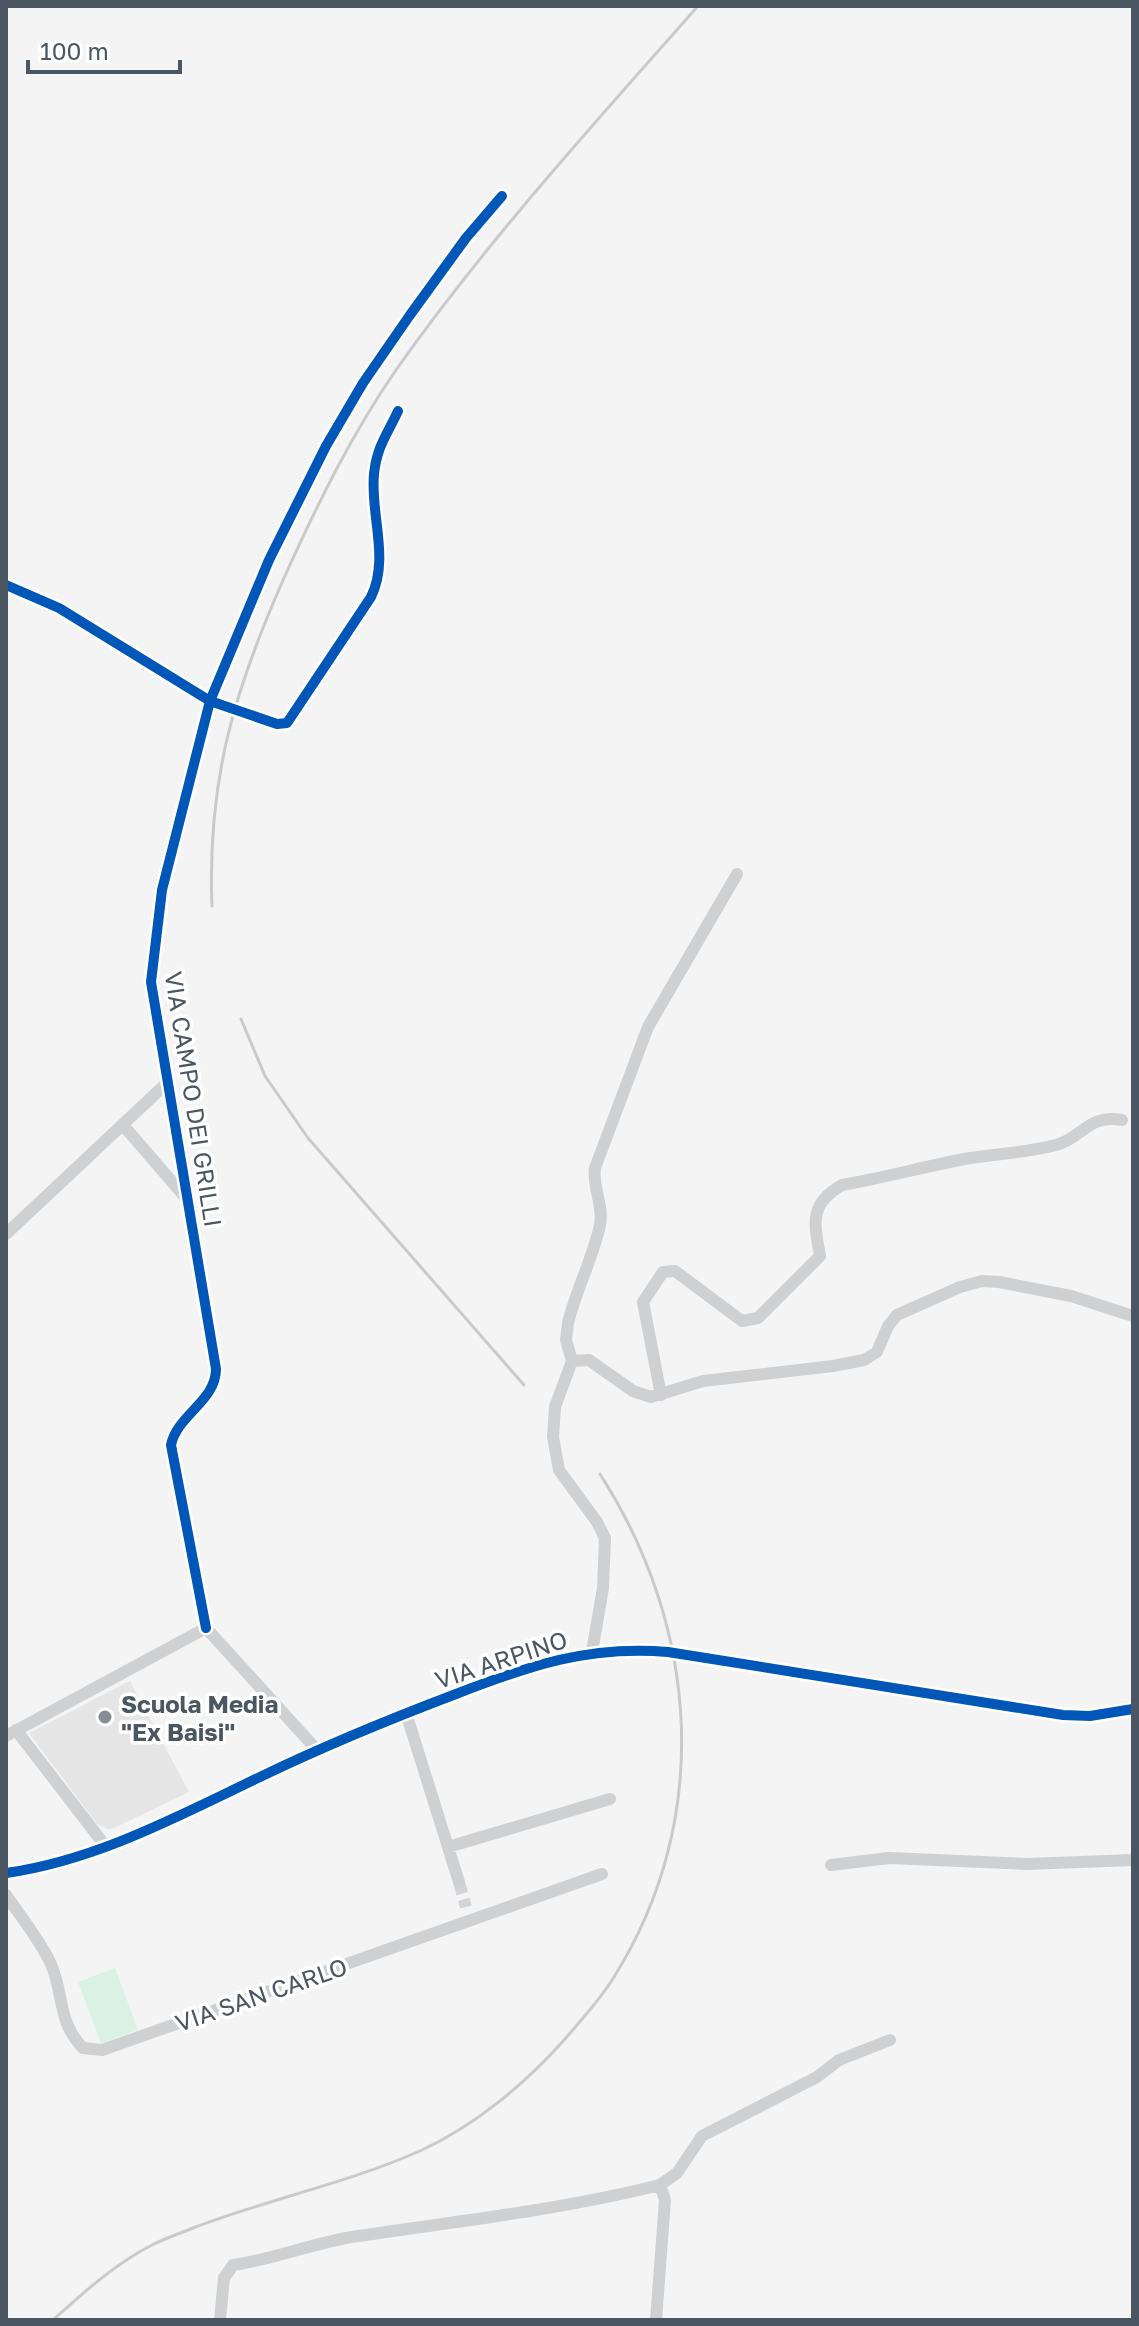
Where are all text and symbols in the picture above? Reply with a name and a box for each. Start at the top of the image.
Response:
scale bar [28,24,180,74]
text: 100 m [40,36,109,65]
street label: VIA CAMPO DEI GRILLI [159,969,229,1229]
street label: VIA ARPINO [431,1624,571,1694]
place label: Scuola Media "Ex Baisi" [121,1689,278,1746]
marker: Scuola Media "Ex Baisi" [96,1708,114,1726]
street label: VIA SAN CARLO [171,1951,351,2037]

